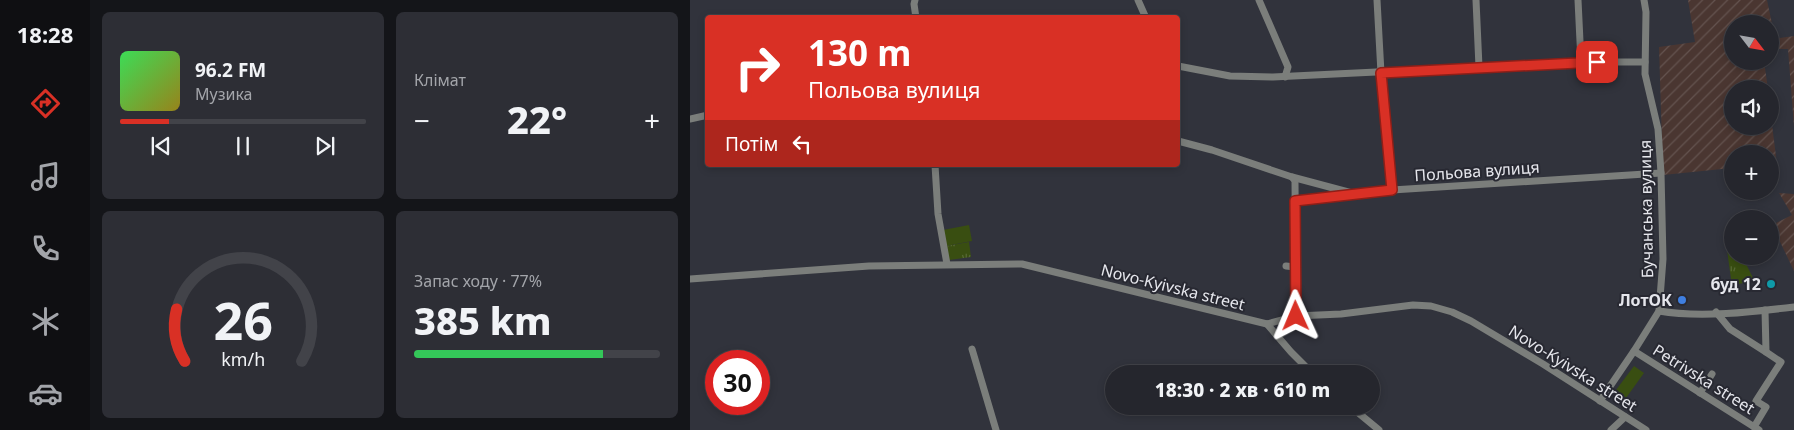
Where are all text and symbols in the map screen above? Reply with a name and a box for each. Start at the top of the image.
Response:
north arrow [1724,15,1779,70]
map controls [1724,15,1779,265]
text: 18:28 [17,19,73,49]
text: 130 m [808,29,911,76]
icon: right [725,35,790,100]
pin [1576,41,1618,83]
icon: arrive [1583,48,1611,76]
text: 96.2 FM [195,57,266,83]
text: Клімат [414,69,466,91]
text: Польова вулиця [808,74,981,104]
button: sound [1724,80,1779,135]
text: Музика [195,83,252,105]
icon: directions [28,86,63,121]
text: 22° [507,93,567,145]
text: − [414,101,430,139]
text: + [644,101,660,139]
icon: left [788,130,816,158]
text: Потім [725,131,778,157]
icon: previous [147,132,175,160]
icon: pause [229,132,257,160]
icon: next [311,132,339,160]
street label: Бучанська вулиця [1634,140,1658,278]
button: + [1724,145,1779,200]
street label: Польова вулиця [1414,156,1540,186]
icon: music [28,159,63,194]
button: − [1724,210,1779,265]
icon: phone [28,231,63,266]
street label: Novo-Kyivska street [1099,258,1248,316]
text: Запас ходу · 77% [414,270,542,292]
place label: буд 12 [1711,273,1761,295]
marker: буд 12 [1765,278,1777,290]
text: 26 [213,284,273,355]
position arrow [1269,289,1321,341]
place label: ЛотОК [1619,289,1673,311]
text: 385 km [414,294,552,346]
marker: ЛотОК [1676,294,1688,306]
icon: climate [28,304,63,339]
street label: Novo-Kyivska street [1505,320,1642,417]
street label: Petrivska street [1649,339,1759,419]
text: km/h [221,347,265,371]
speed limit sign: 30 [705,350,770,415]
icon: car [28,376,63,411]
text: 18:30 · 2 хв · 610 m [1155,377,1330,403]

